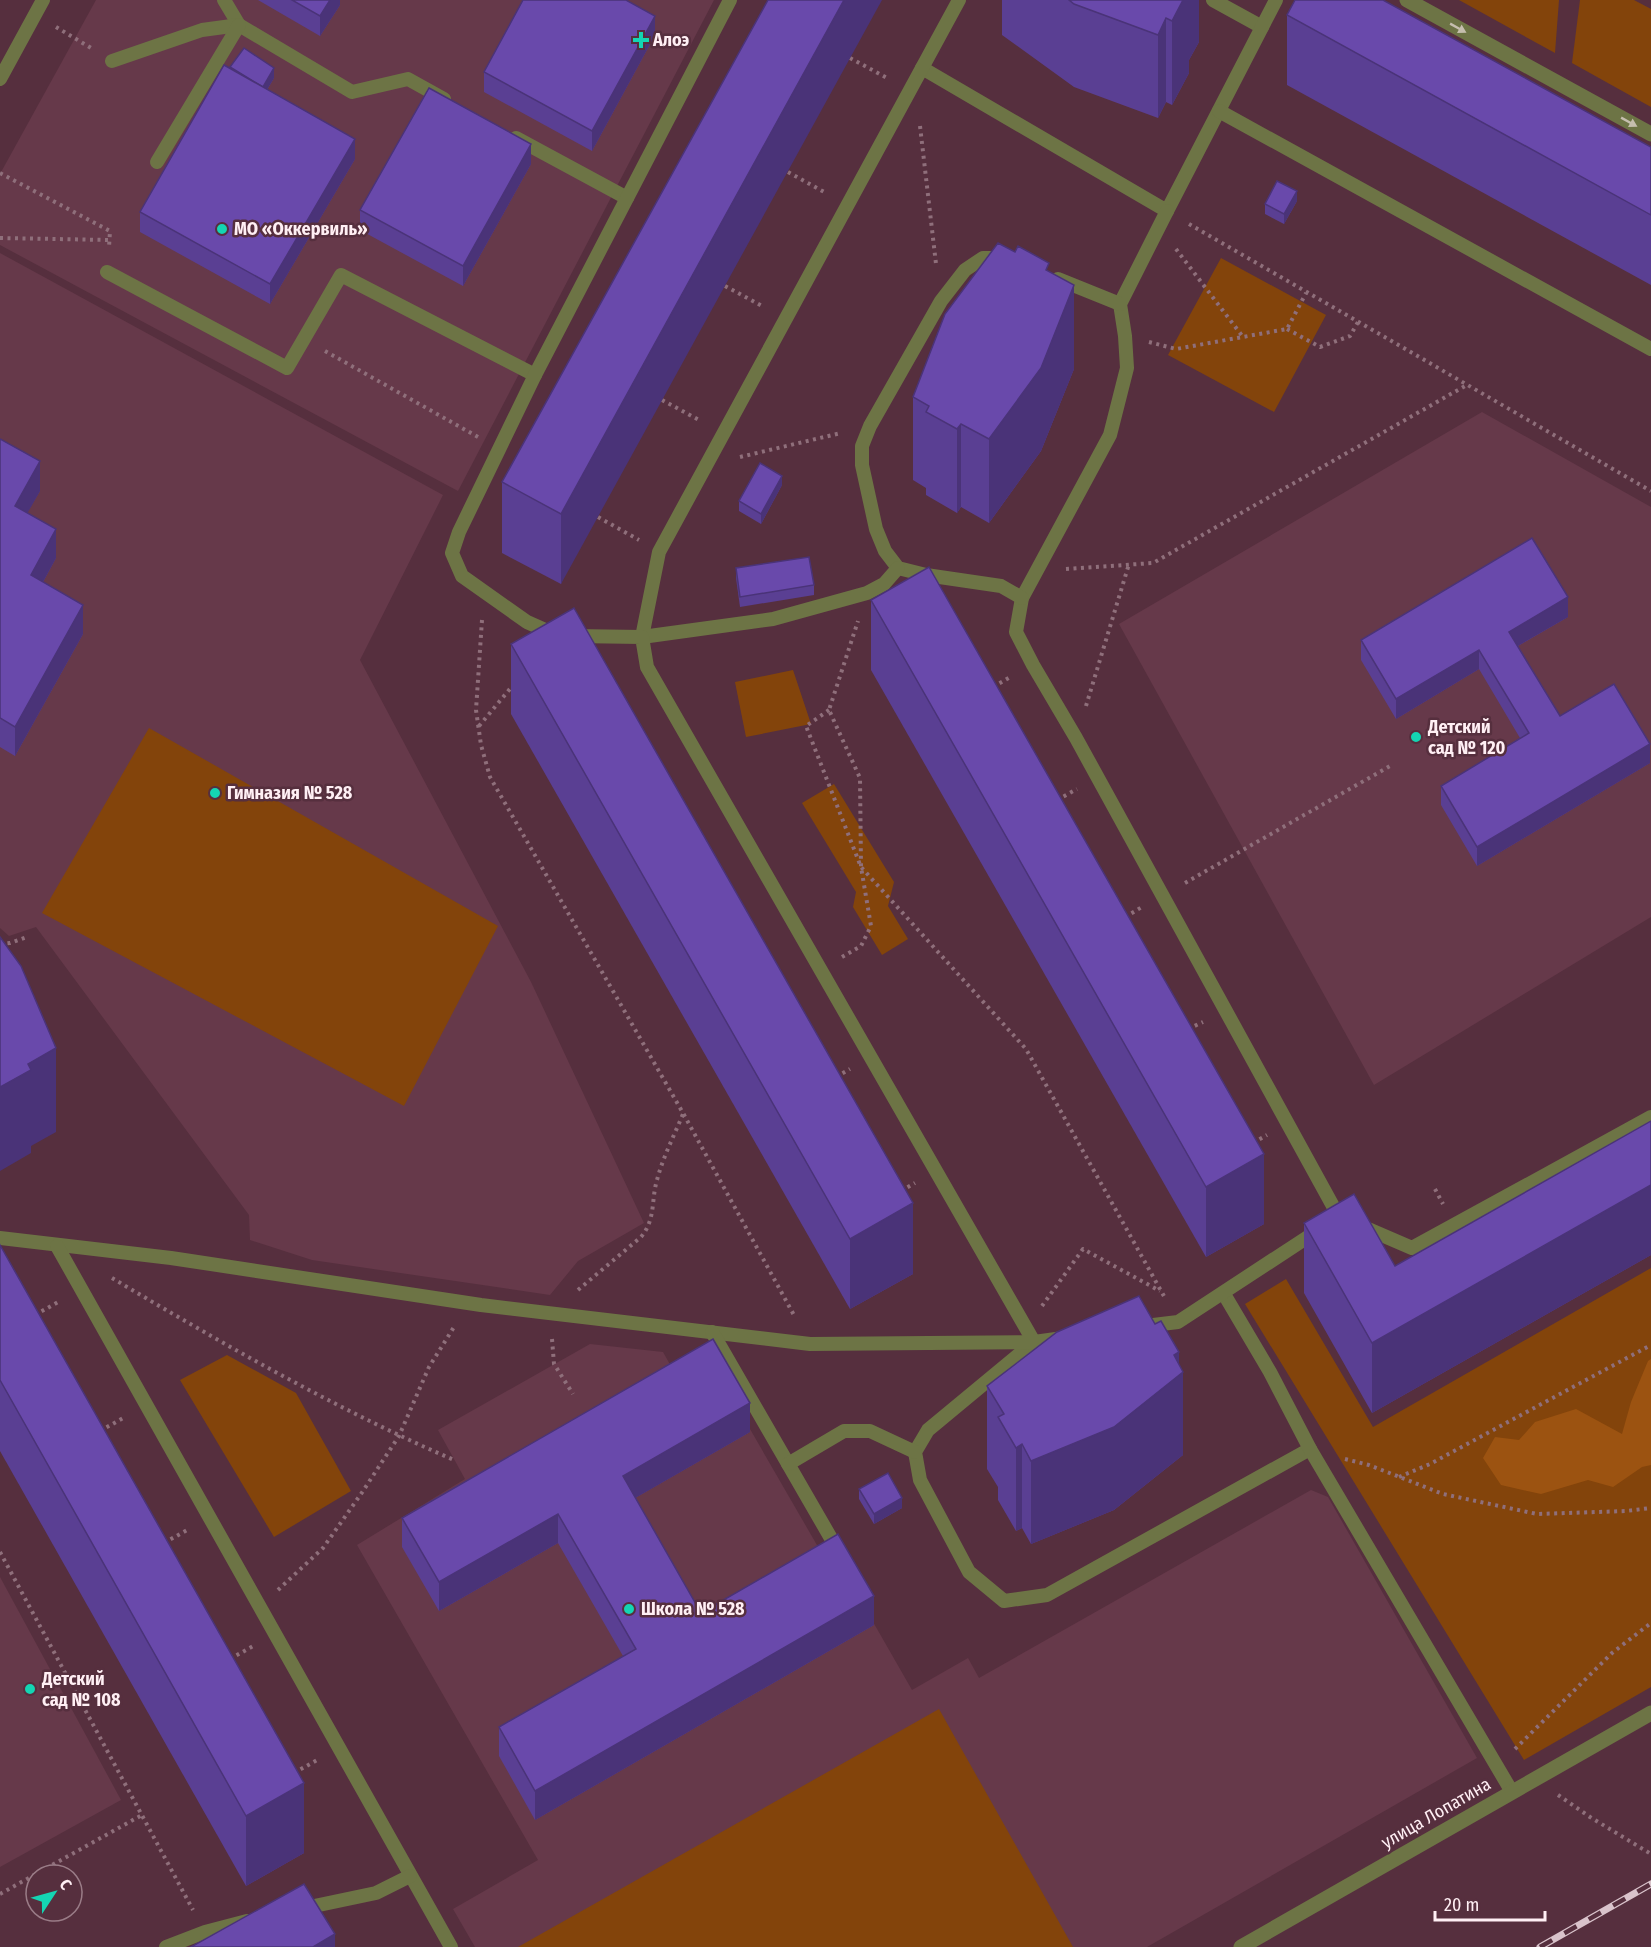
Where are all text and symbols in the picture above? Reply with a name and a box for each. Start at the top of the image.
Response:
one-way arrow [1450,23,1467,33]
place label: Алоэ [652,29,689,51]
marker: Алоэ [634,33,648,47]
one-way arrow [1621,117,1638,127]
place label: МО «Оккервиль» [234,218,368,240]
marker: МО «Оккервиль» [215,222,229,236]
place label: Детский сад № 120 [1427,716,1506,759]
marker: Детский сад № 120 [1409,730,1423,744]
place label: Гимназия № 528 [227,782,353,804]
marker: Гимназия № 528 [208,786,222,800]
place label: Школа № 528 [641,1598,745,1620]
marker: Школа № 528 [622,1602,636,1616]
place label: Детский сад № 108 [41,1668,121,1711]
marker: Детский сад № 108 [23,1682,37,1696]
street label: улица Лопатина [1377,1773,1495,1853]
north arrow [24,1863,84,1923]
text: С [56,1875,76,1894]
scale bar [1435,1884,1544,1922]
text: 20 m [1444,1894,1479,1916]

